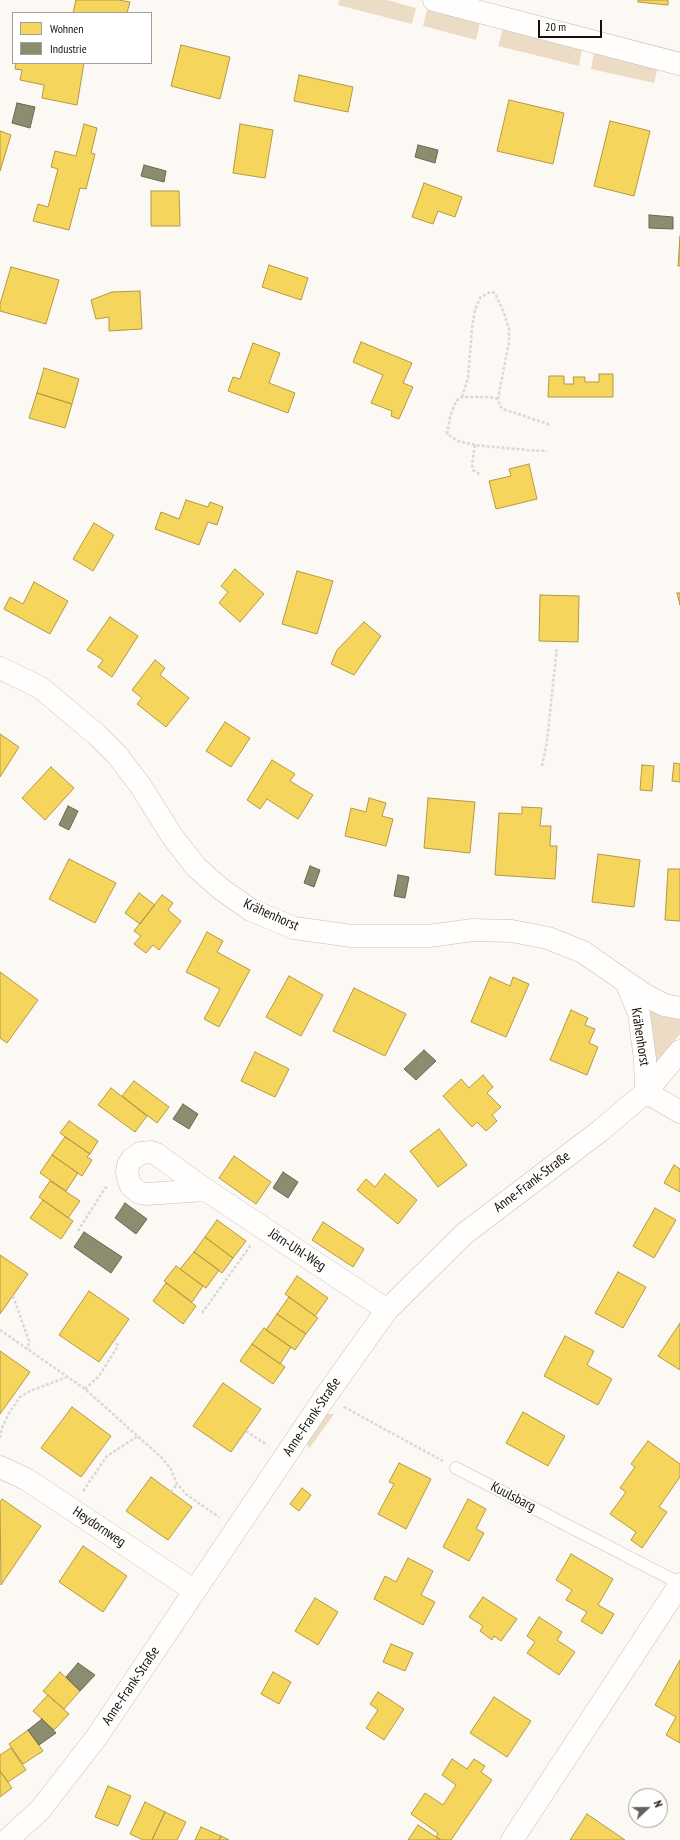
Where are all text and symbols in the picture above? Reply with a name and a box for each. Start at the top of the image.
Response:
legend [12,12,152,64]
scale bar [540,12,604,38]
text: 20 m [545,19,566,34]
text: Wohnen [50,21,84,36]
text: Industrie [50,41,87,56]
street label: Krähenhorst [241,895,301,935]
street label: Krähenhorst [627,1007,653,1067]
street label: Anne-Frank-Straße [491,1148,573,1216]
street label: Jörn-Uhl-Weg [265,1225,329,1275]
street label: Anne-Frank-Straße [280,1375,344,1459]
street label: Kuulsbarg [488,1479,538,1515]
street label: Heydornweg [69,1503,129,1551]
street label: Anne-Frank-Straße [99,1644,163,1728]
north arrow [628,1788,668,1828]
text: N [651,1798,666,1809]

